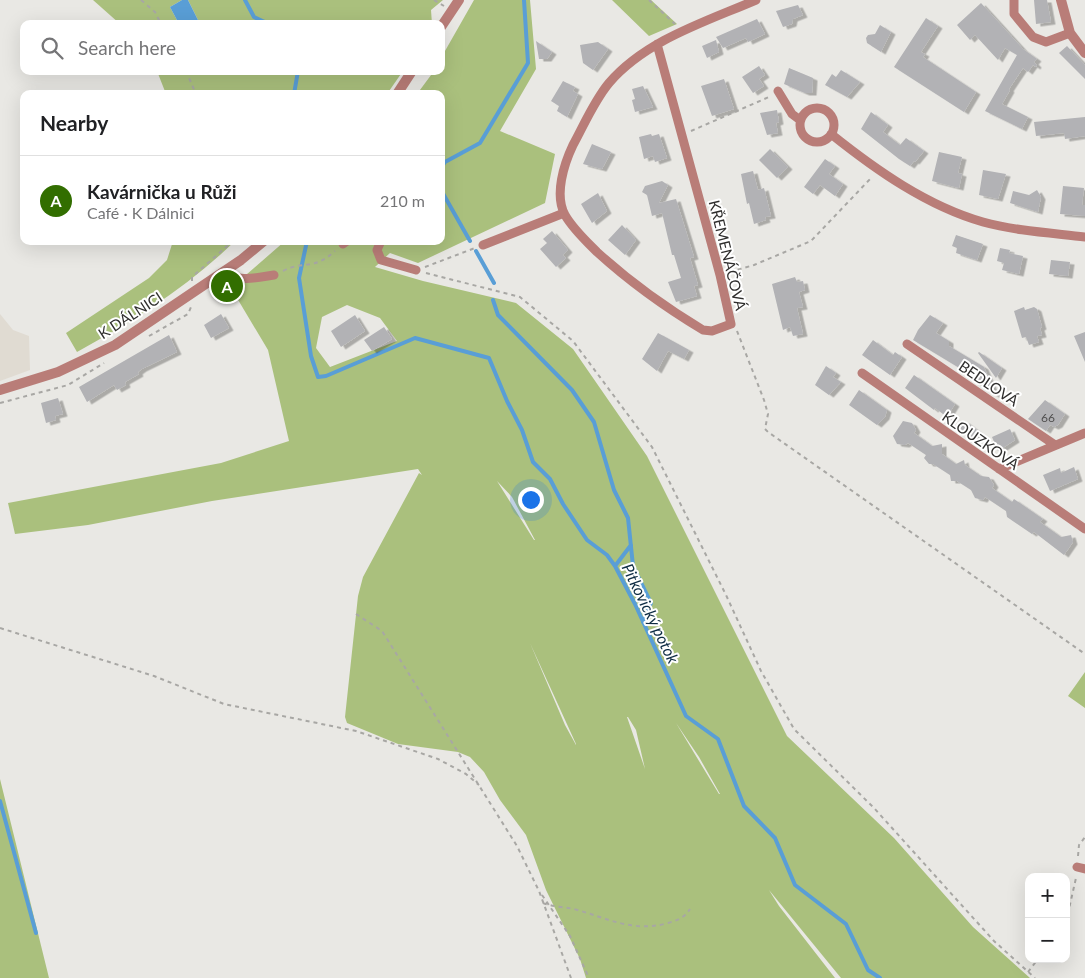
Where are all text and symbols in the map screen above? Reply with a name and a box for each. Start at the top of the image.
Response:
search box [20,20,445,75]
icon: search [38,34,66,62]
text: Search here [78,36,176,59]
text: Nearby [40,110,108,135]
text: Kavárnička u Růži [87,180,237,203]
text: A [50,191,62,210]
text: 210 m [380,191,425,210]
street label: KŘEMENÁČOVÁ [706,198,751,313]
text: Café · K Dálnici [87,203,194,222]
pin: A [211,267,243,305]
street label: K DÁLNICI [95,288,165,342]
street label: BEDLOVÁ [956,356,1023,410]
street label: KLOUZKOVÁ [939,407,1024,474]
house number: 66 [1041,410,1055,425]
your location [518,487,544,513]
water label: Pitkovický potok [619,560,684,666]
map controls [1025,873,1070,963]
button: + [1025,873,1070,918]
button: − [1025,918,1070,963]

